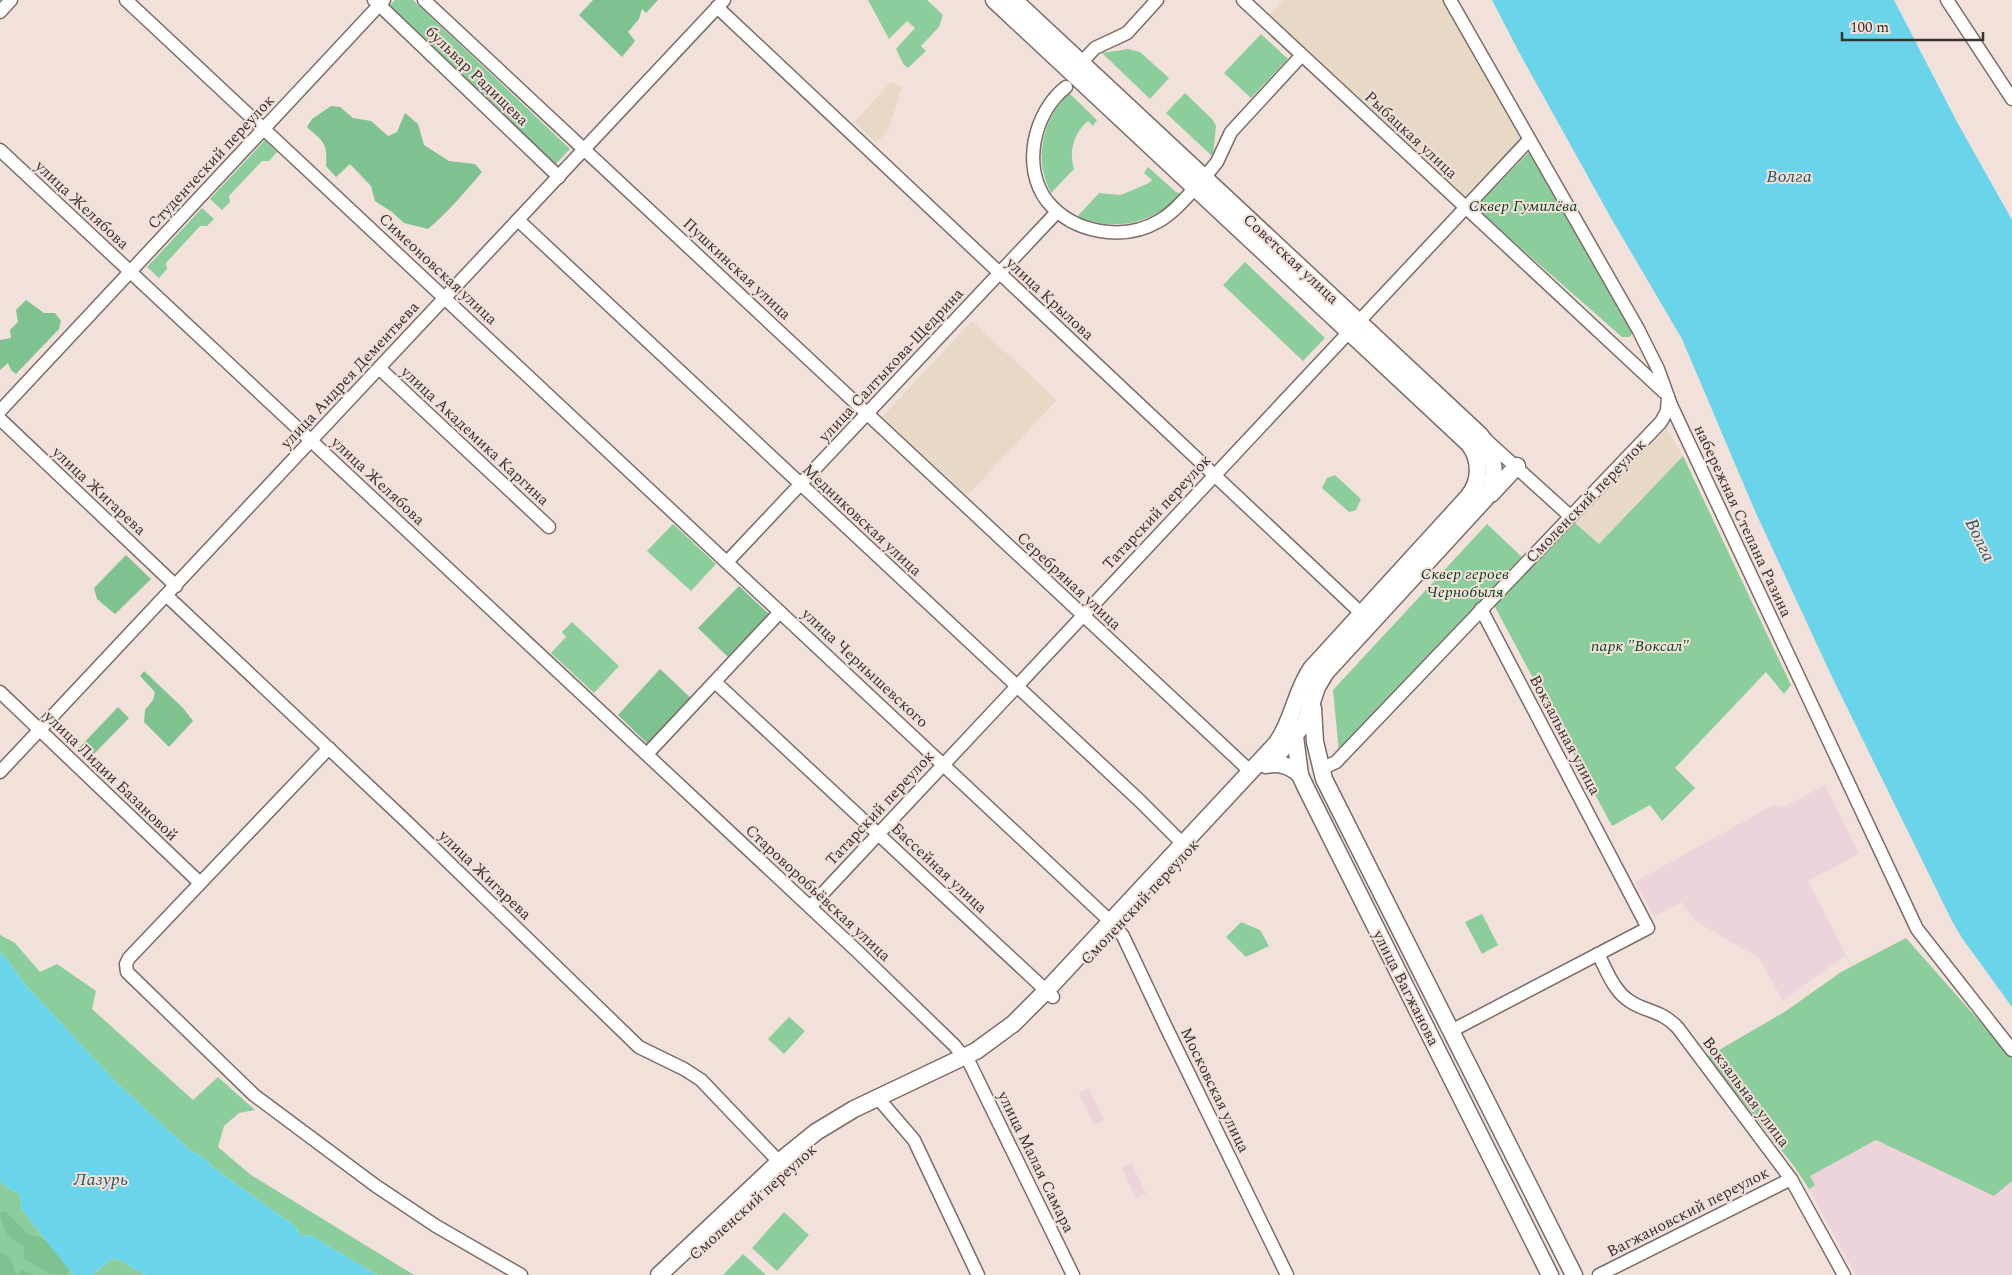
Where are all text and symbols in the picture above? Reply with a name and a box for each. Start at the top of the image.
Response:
scale bar [1842,10,1983,42]
text: 100 m [1850,16,1889,39]
street label: бульвар Радищева [420,20,534,132]
street label: Рыбацкая улица [1359,85,1463,185]
street label: Студенческий переулок [142,89,280,235]
street label: улица Желябова [29,154,135,255]
water label: Волга [1766,163,1812,190]
park label: Сквер Гумилёва [1469,194,1577,218]
street label: Симеоновская улица [373,207,503,331]
street label: Советская улица [1238,208,1345,310]
street label: Пушкинская улица [677,212,797,326]
street label: улица Крылова [1000,251,1100,346]
street label: улица Салтыкова-Щедрина [812,282,969,448]
street label: улица Андрея Дементьева [274,296,425,455]
street label: улица Академика Каргина [395,360,555,512]
street label: набережная Степана Разина [1688,421,1798,621]
street label: улица Желябова [325,430,431,531]
street label: Смоленский переулок [1520,433,1652,569]
street label: улица Жигарева [46,440,152,541]
street label: Татарский переулок [1097,449,1217,575]
street label: Медниковская улица [797,458,927,582]
water label: Волга [1958,514,2002,566]
street label: Серебряная улица [1011,526,1127,636]
park label: Сквер героев Чернобыля [1421,562,1509,604]
street label: улица Чернышевского [795,602,934,733]
park label: парк "Воксал" [1591,634,1690,658]
street label: Вокзальная улица [1523,671,1607,800]
street label: улица Лидии Базановой [38,705,184,847]
street label: Татарский переулок [820,745,940,871]
street label: Бассейная улица [885,817,993,919]
street label: Староворобьёвская улица [740,819,896,967]
street label: улица Жигарева [432,824,537,926]
street label: Смоленский переулок [1075,833,1205,971]
street label: улица Вагжанова [1366,925,1446,1050]
street label: Московская улица [1174,1023,1256,1157]
street label: Вокзальная улица [1696,1032,1796,1153]
street label: улица Малая Самара [991,1086,1081,1237]
street label: Смоленский переулок [684,1138,822,1266]
street label: Вагжановский переулок [1603,1161,1773,1263]
water label: Лазурь [73,1166,128,1193]

